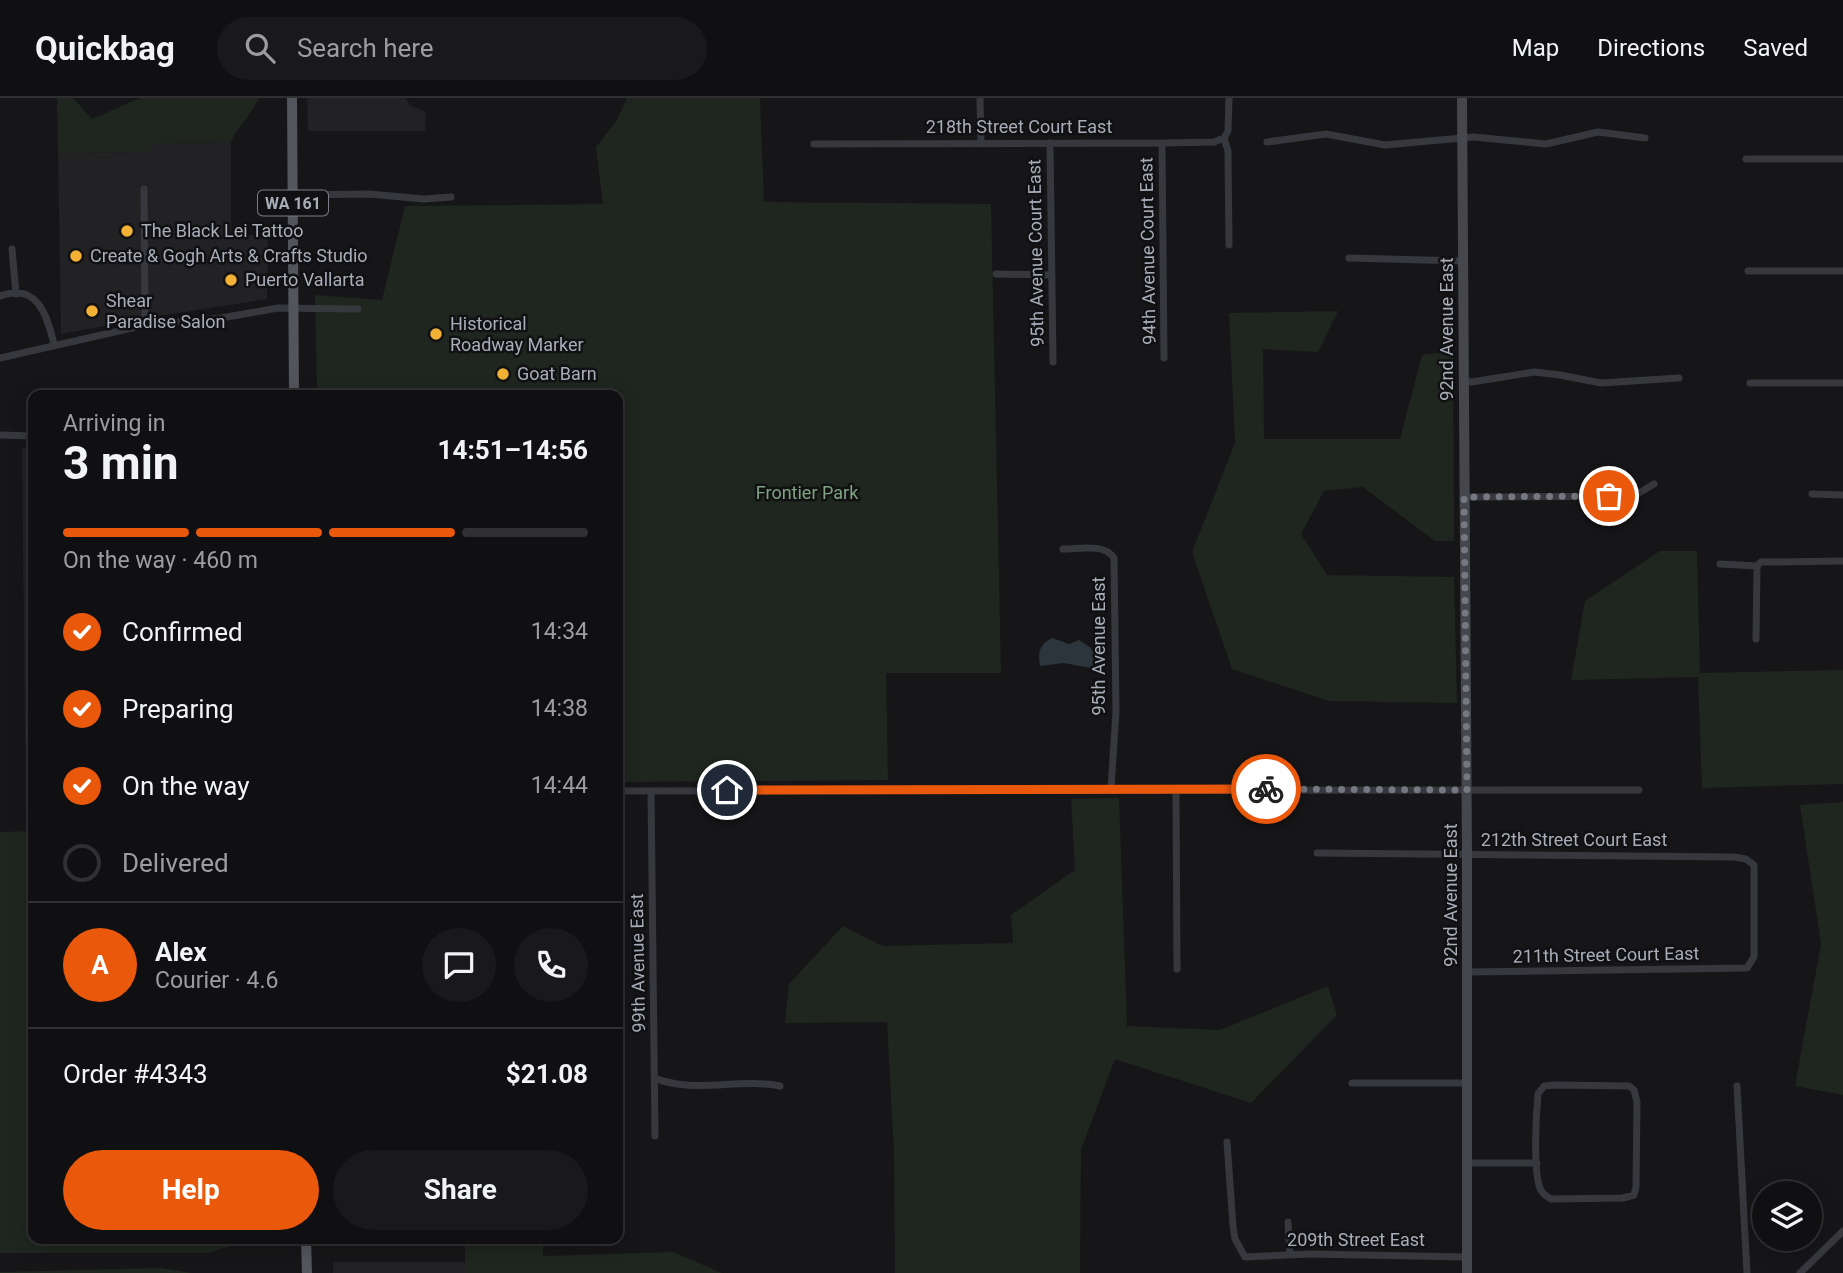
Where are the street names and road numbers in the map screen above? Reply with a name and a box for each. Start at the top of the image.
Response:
street label: 218th Street Court East [926,116,1112,137]
street label: 94th Avenue Court East [1135,157,1160,345]
street label: 95th Avenue Court East [1023,159,1048,347]
road number: WA 161 [258,190,328,216]
street label: 92nd Avenue East [1436,257,1457,401]
street label: 95th Avenue East [1088,576,1109,716]
street label: 92nd Avenue East [1440,823,1461,967]
street label: 212th Street Court East [1481,829,1667,850]
street label: 99th Avenue East [626,893,649,1033]
street label: 211th Street Court East [1513,942,1700,967]
street label: 209th Street East [1287,1229,1425,1250]

